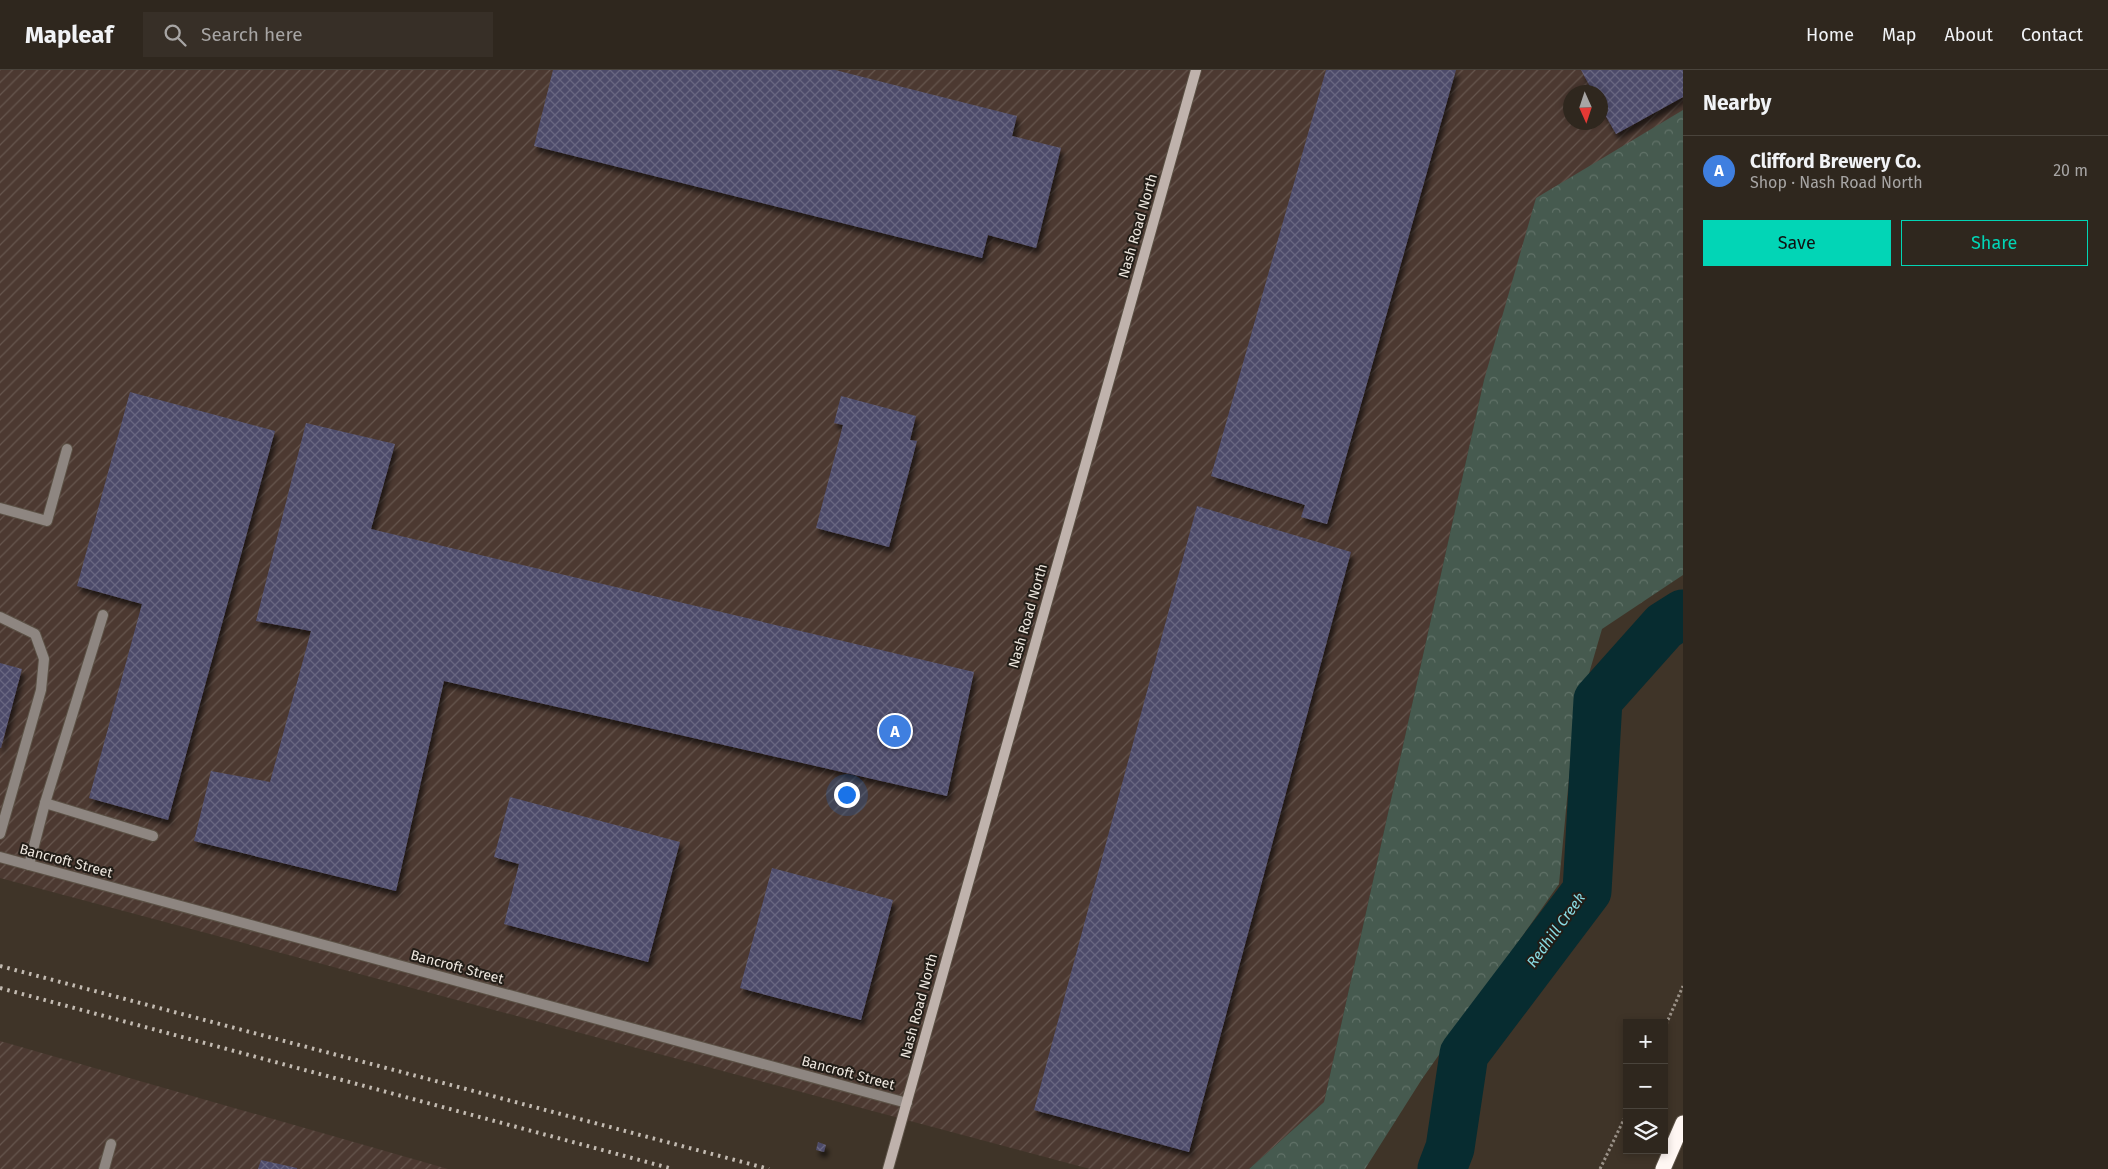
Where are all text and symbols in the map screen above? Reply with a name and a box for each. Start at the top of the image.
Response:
search box [143,12,493,57]
text: Mapleaf [25,21,113,49]
icon: search [161,21,189,49]
text: Search here [201,23,303,46]
text: Home [1806,24,1854,46]
text: Map [1882,24,1916,46]
text: About [1944,24,1993,46]
text: Contact [2021,24,2083,46]
north arrow [1563,85,1608,130]
text: Nearby [1703,90,1771,116]
text: Clifford Brewery Co. [1750,150,1921,173]
text: A [1714,161,1724,180]
text: 20 m [2053,161,2088,180]
street label: Nash Road North [1115,172,1161,280]
text: Shop · Nash Road North [1750,173,1923,192]
button: Save [1703,220,1891,266]
button: Share [1901,220,2088,266]
street label: Nash Road North [1005,562,1051,670]
pin: A [879,712,911,750]
your location [834,782,860,808]
street label: Bancroft Street [18,840,115,882]
water label: Redhill Creek [1523,889,1589,971]
street label: Bancroft Street [409,946,506,988]
street label: Nash Road North [897,952,941,1060]
map controls [1623,1019,1668,1154]
button: + [1623,1019,1668,1064]
street label: Bancroft Street [800,1052,897,1094]
button: − [1623,1064,1668,1109]
button: layers [1623,1109,1668,1154]

